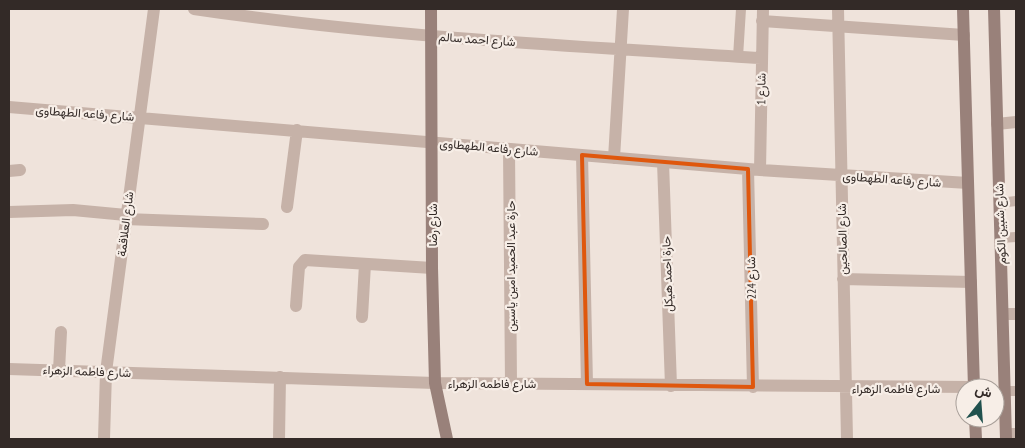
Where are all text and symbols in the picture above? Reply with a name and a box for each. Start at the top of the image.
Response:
street label: شارع احمد سالم [438,29,516,51]
street label: شارع 1 [753,73,771,105]
street label: شارع رفاعه الطهطاوى [35,102,135,126]
street label: شارع رفاعه الطهطاوى [439,135,539,161]
street label: شارع رفاعه الطهطاوى [842,168,942,192]
street label: شارع شبين الكوم [991,183,1011,265]
street label: شارع العلاقمة [114,191,138,258]
street label: حارة عبد الحميد امين ياسين [503,200,519,332]
street label: شارع رضا [425,203,442,247]
street label: شارع الصالحين [834,203,852,275]
street label: حارة احمد هيكل [658,236,677,312]
street label: شارع 224 [743,256,761,300]
street label: شارع فاطمه الزهراء [42,362,131,382]
street label: شارع فاطمه الزهراء [448,376,536,393]
north arrow [955,378,1005,428]
text: ش [973,380,995,402]
street label: شارع فاطمه الزهراء [852,381,940,398]

